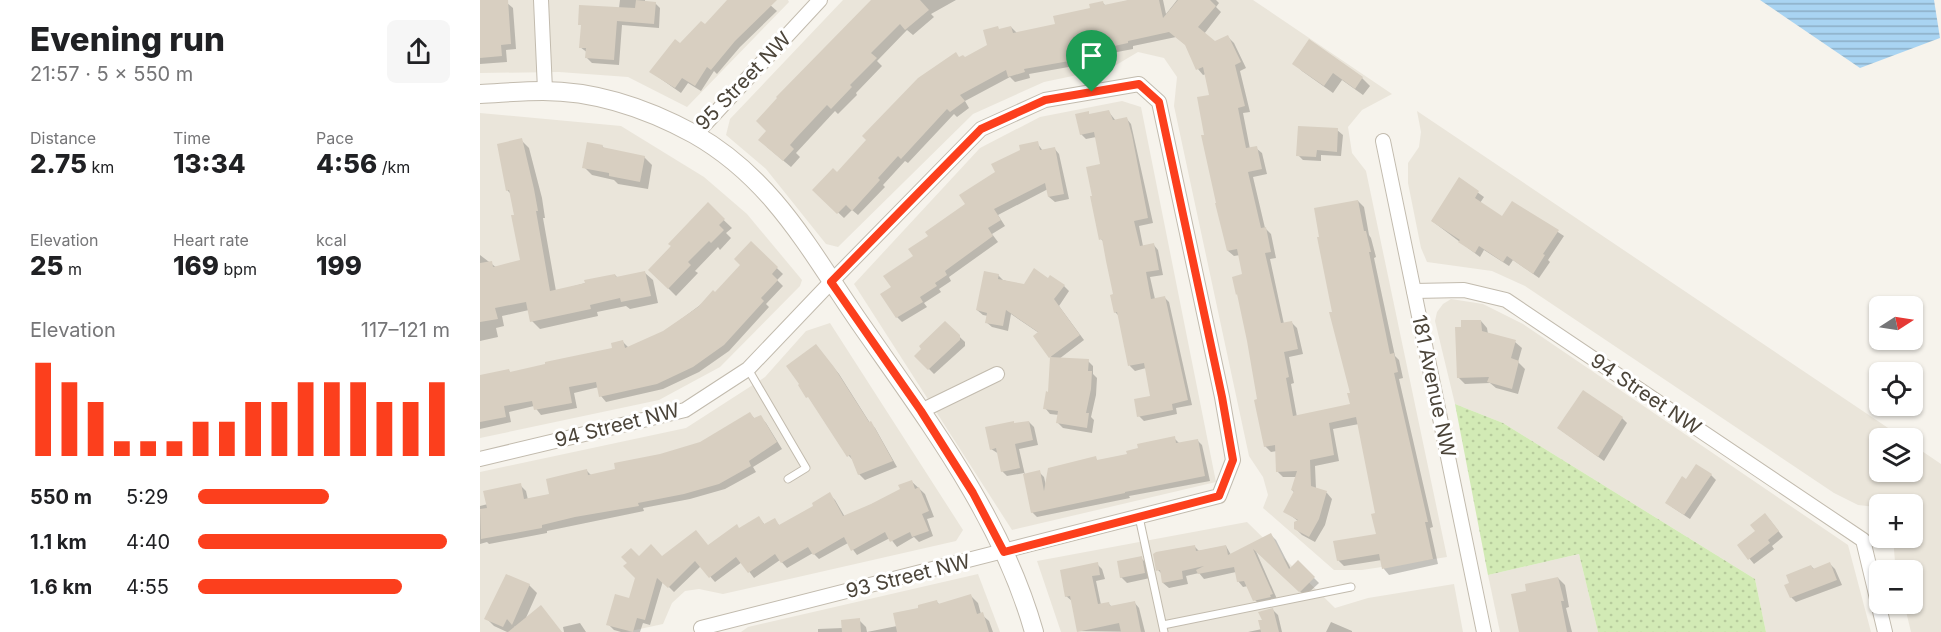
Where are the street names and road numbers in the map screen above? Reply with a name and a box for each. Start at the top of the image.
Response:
street label: 95 Street NW [690,27,796,135]
street label: 181 Avenue NW [1407,313,1461,460]
street label: 94 Street NW [1586,348,1706,440]
street label: 94 Street NW [552,398,682,452]
street label: 93 Street NW [843,549,973,603]

